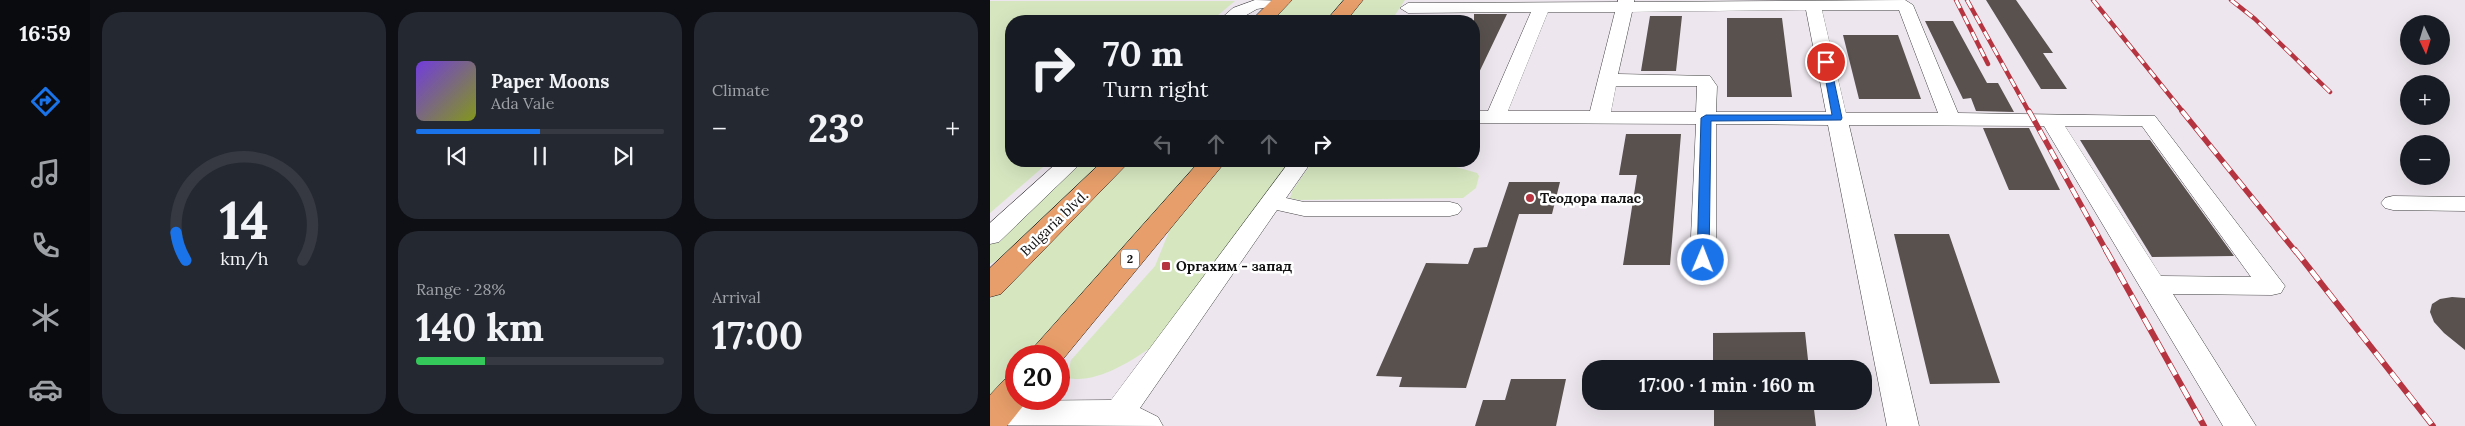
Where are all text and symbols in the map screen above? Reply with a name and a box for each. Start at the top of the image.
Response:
north arrow [2400,15,2450,65]
map controls [2400,15,2450,185]
text: 16:59 [19,19,71,47]
text: 70 m [1103,31,1183,76]
icon: right [1020,35,1085,100]
pin [1805,41,1847,83]
icon: arrive [1812,48,1840,76]
text: Paper Moons [491,69,610,93]
text: Turn right [1103,75,1208,103]
button: + [2400,75,2450,125]
text: Climate [712,80,769,100]
icon: directions [28,84,63,119]
text: Ada Vale [491,93,554,113]
text: 23° [808,104,864,152]
text: − [712,111,727,147]
text: + [945,111,960,147]
icon: left [1149,130,1177,158]
icon: ahead [1202,130,1230,158]
icon: ahead [1255,130,1283,158]
icon: right [1308,130,1336,158]
button: − [2400,135,2450,185]
icon: previous [443,142,471,170]
icon: pause [526,142,554,170]
icon: next [609,142,637,170]
icon: music [28,156,63,191]
street label: Bulgaria blvd. [1016,186,1092,260]
text: 14 [219,187,269,253]
place label: Теодора палас [1540,189,1642,207]
marker: Теодора палас [1524,192,1536,204]
icon: phone [28,228,63,263]
position arrow [1676,233,1728,285]
text: km/h [220,247,268,270]
road number: 2 [1121,250,1139,268]
place label: Оргахим - запад [1176,257,1292,275]
marker: Оргахим - запад [1160,260,1172,272]
text: Range · 28% [416,279,505,299]
text: Arrival [712,287,761,307]
icon: climate [28,300,63,335]
text: 140 km [416,303,544,351]
text: 17:00 [712,311,803,359]
speed limit sign: 20 [1005,345,1070,410]
icon: car [28,372,63,407]
text: 17:00 · 1 min · 160 m [1639,373,1815,397]

